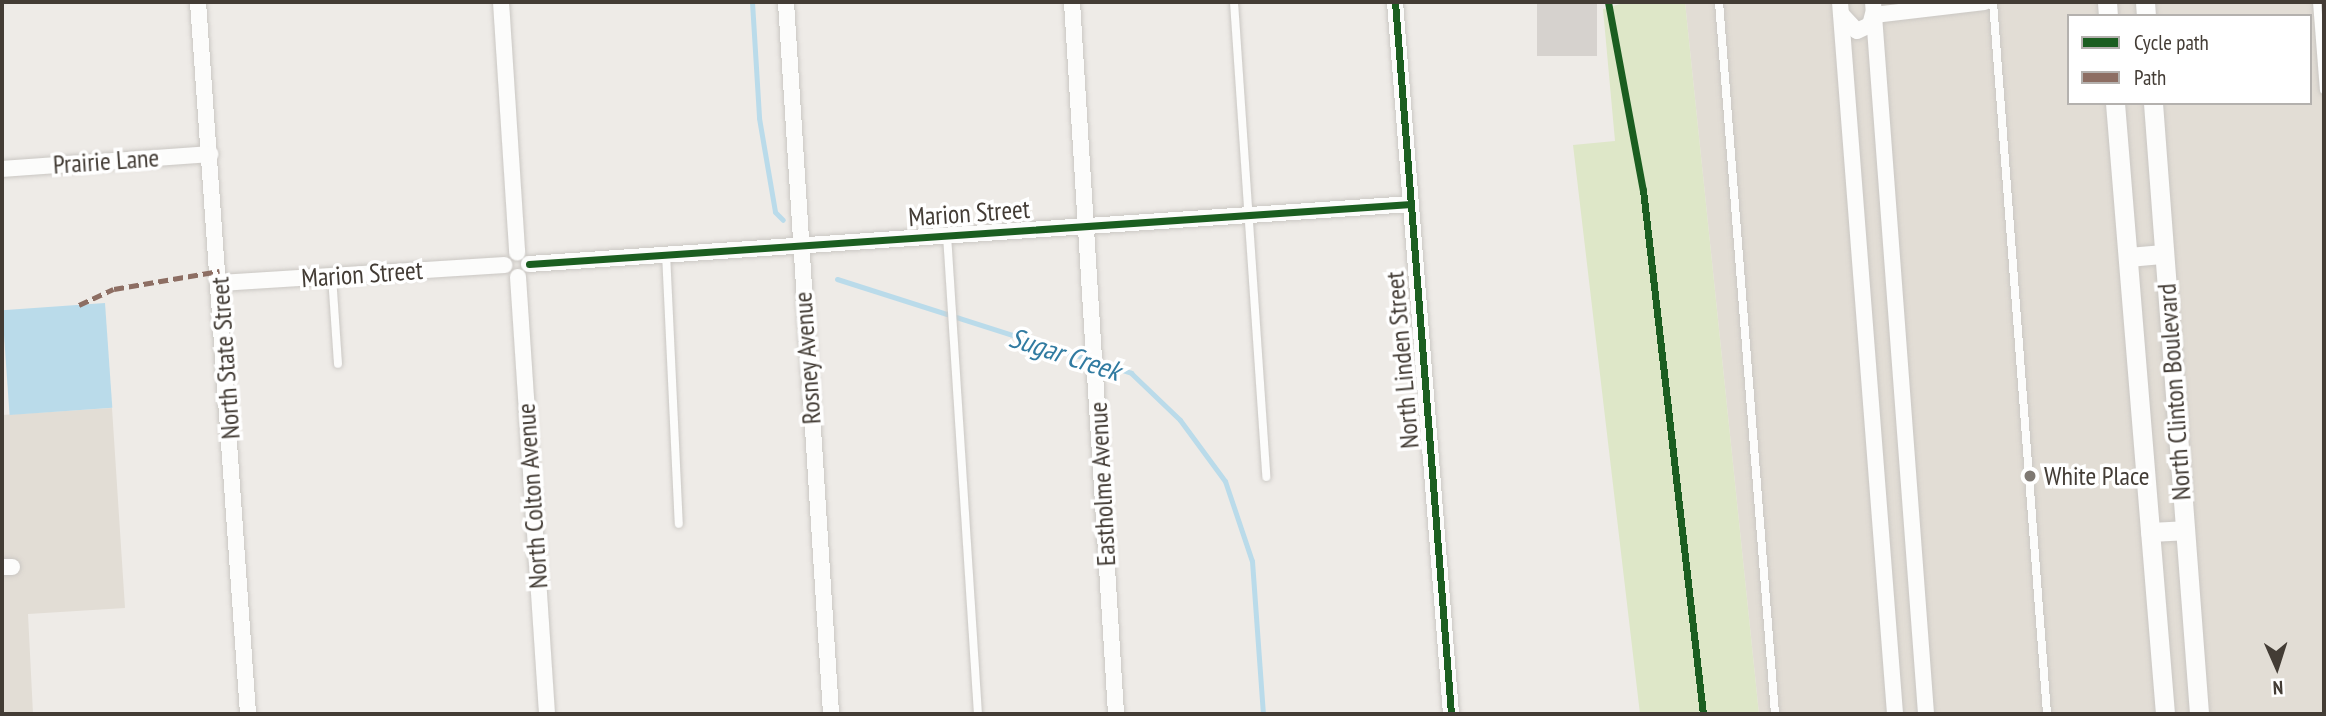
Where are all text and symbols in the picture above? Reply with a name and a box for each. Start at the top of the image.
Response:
legend [2067,14,2312,105]
text: Cycle path [2134,29,2209,56]
text: Path [2134,64,2166,91]
street label: Prairie Lane [52,142,160,180]
street label: Marion Street [907,193,1031,233]
street label: Marion Street [300,254,424,294]
street label: North Linden Street [1379,270,1425,450]
street label: North State Street [204,276,246,440]
street label: North Clinton Boulevard [2151,283,2197,501]
street label: Rosney Avenue [787,290,827,426]
water label: Sugar Creek [1005,320,1125,388]
street label: Eastholme Avenue [1082,401,1122,567]
street label: North Colton Avenue [510,402,554,590]
place label: White Place [2044,460,2149,492]
marker: White Place [2022,468,2038,484]
north arrow [2242,632,2312,702]
text: N [2272,676,2284,700]

